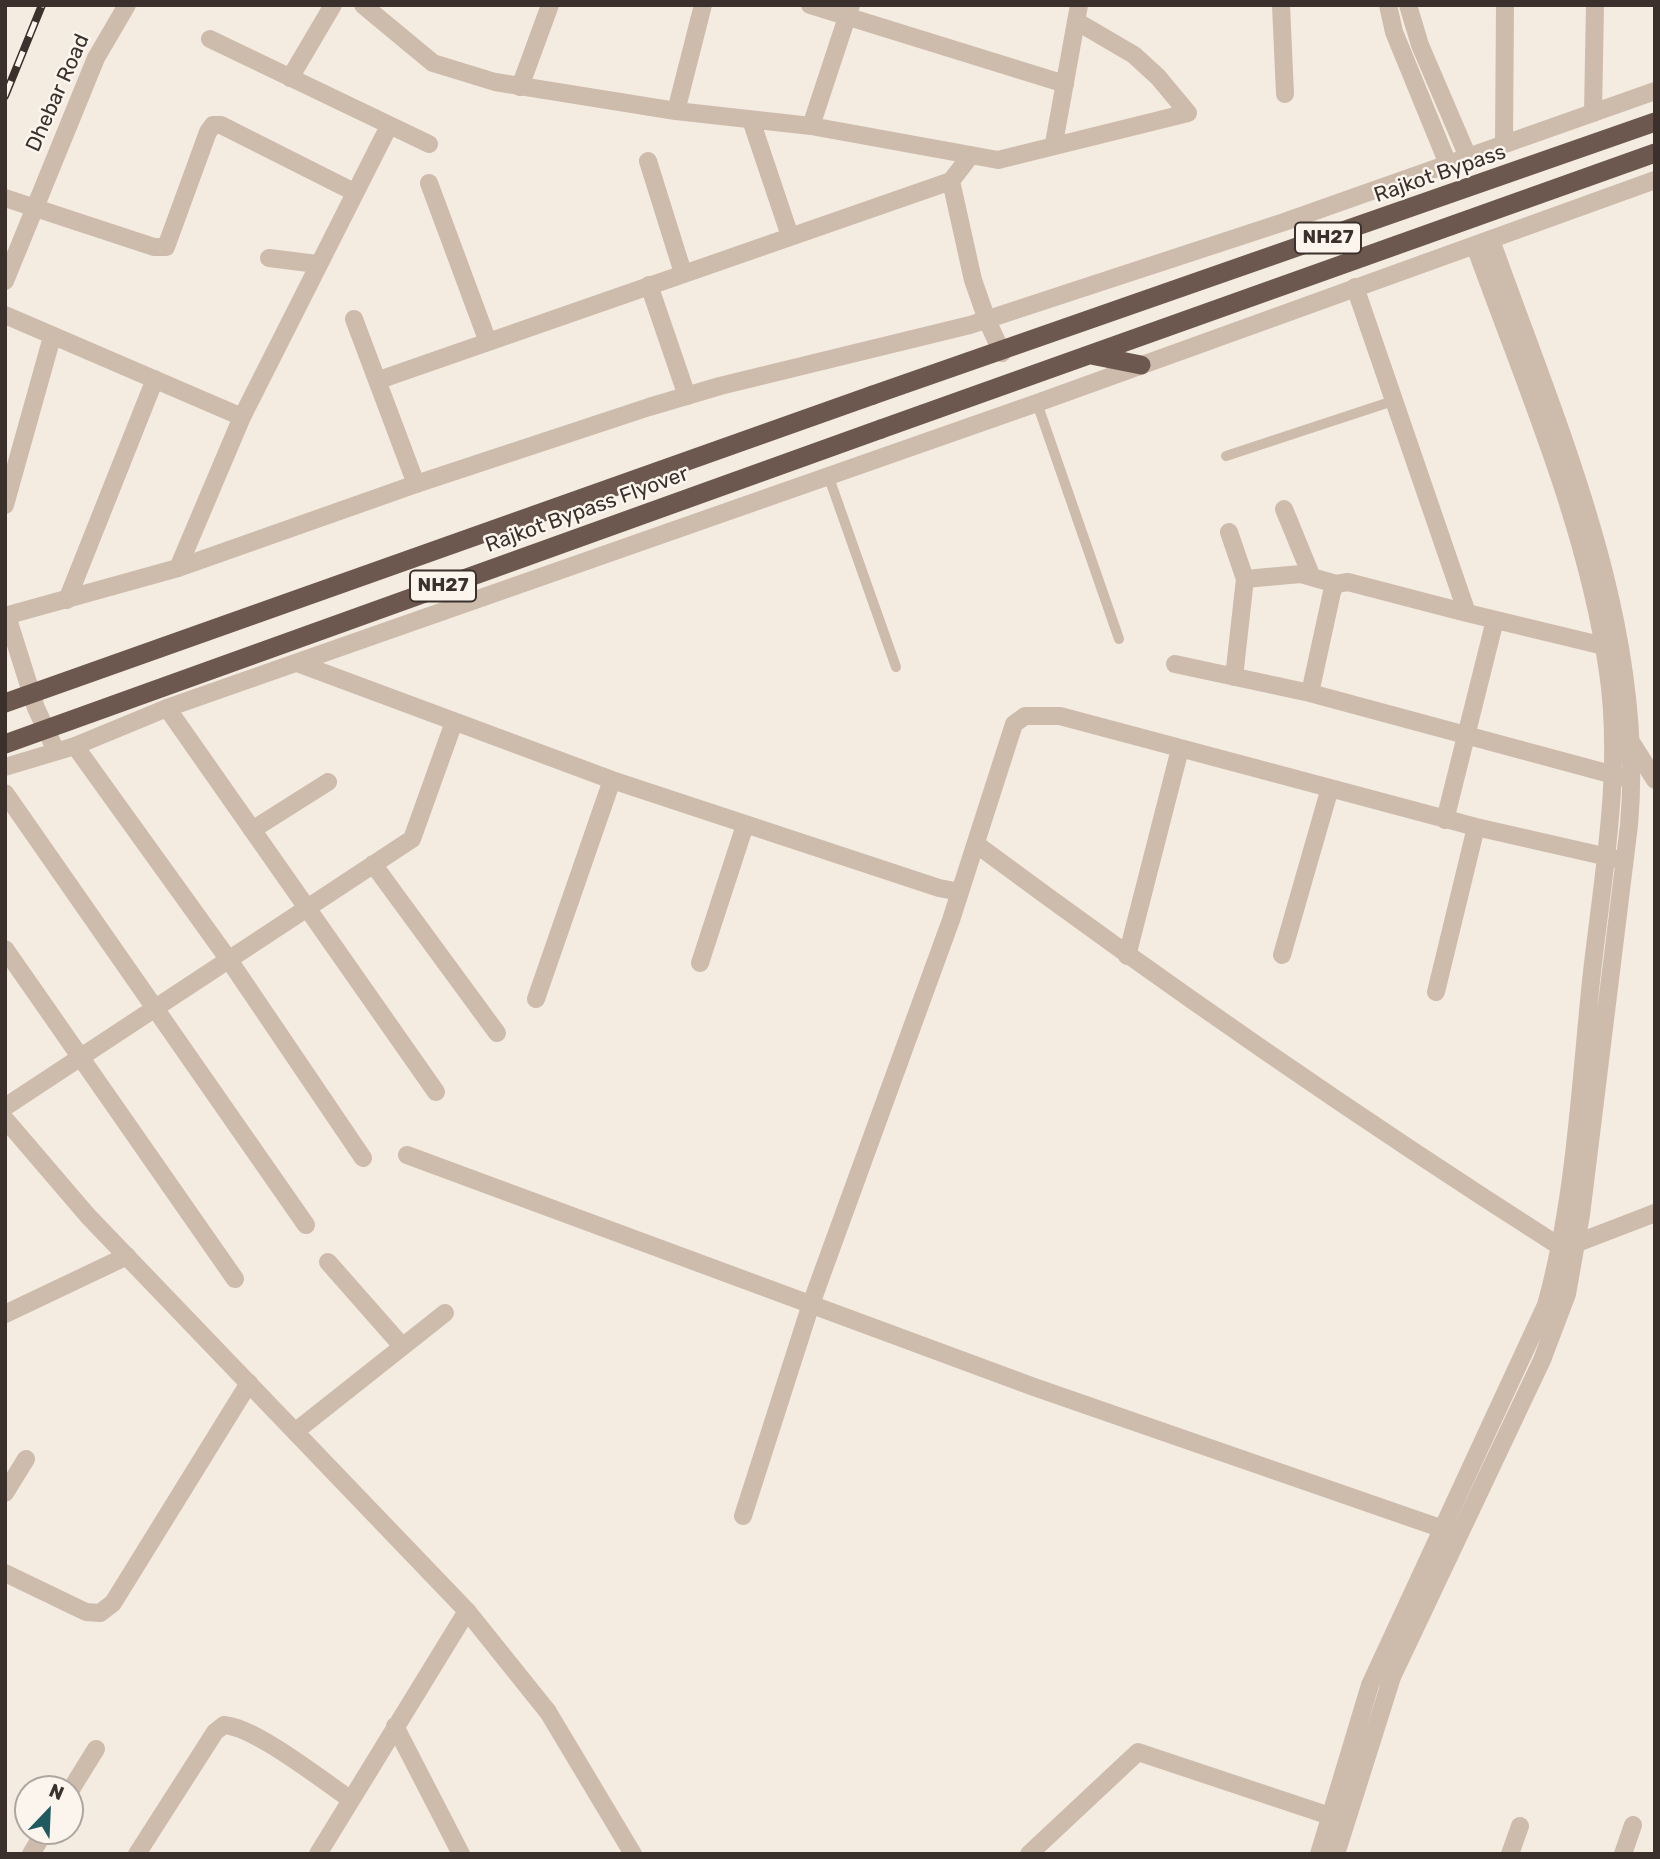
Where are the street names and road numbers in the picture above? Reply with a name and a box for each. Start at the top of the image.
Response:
street label: Dhebar Road [21,30,95,156]
street label: Rajkot Bypass [1371,140,1509,208]
road number: NH27 [1295,222,1361,254]
street label: Rajkot Bypass Flyover [482,462,692,558]
road number: NH27 [410,570,476,601]

